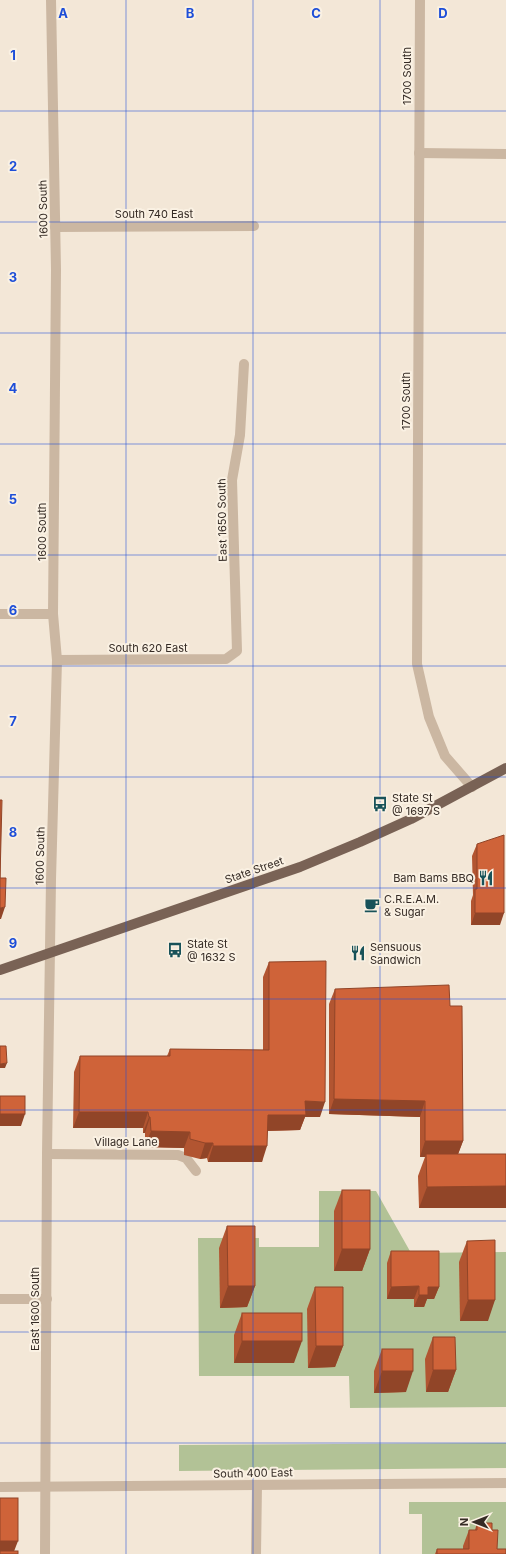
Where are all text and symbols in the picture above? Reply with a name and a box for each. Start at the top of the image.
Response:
text: A [58,5,68,21]
text: B [186,5,195,21]
text: C [311,5,321,21]
text: D [438,5,448,21]
text: 1 [10,47,16,63]
street label: 1700 South [400,47,414,105]
text: 2 [9,158,17,174]
street label: 1600 South [35,180,51,238]
street label: South 740 East [115,207,194,221]
text: 3 [9,269,17,285]
street label: 1700 South [399,372,413,430]
text: 4 [9,380,18,396]
street label: East 1650 South [214,478,230,562]
text: 5 [9,491,17,507]
street label: 1600 South [35,503,49,561]
text: 6 [9,602,17,618]
street label: South 620 East [108,641,188,655]
text: 7 [9,713,17,729]
place label: State St @ 1697 S [392,791,440,818]
bus stop icon: State St @ 1697 S [371,795,389,813]
text: 8 [9,824,17,840]
street label: 1600 South [32,827,48,885]
street label: State Street [223,853,285,887]
restaurant icon: Bam Bams BBQ [477,869,495,887]
place label: Bam Bams BBQ [393,871,474,885]
place label: C.R.E.A.M. & Sugar [384,892,439,919]
cafe icon: C.R.E.A.M. & Sugar [363,896,381,914]
text: 9 [9,935,17,951]
place label: State St @ 1632 S [187,937,236,964]
place label: Sensuous Sandwich [370,940,421,967]
bus stop icon: State St @ 1632 S [166,941,184,959]
restaurant icon: Sensuous Sandwich [349,944,367,962]
street label: Village Lane [94,1135,158,1149]
street label: East 1600 South [28,1267,42,1351]
street label: South 400 East [213,1465,293,1481]
north arrow [454,1502,494,1542]
text: N [457,1518,471,1526]

